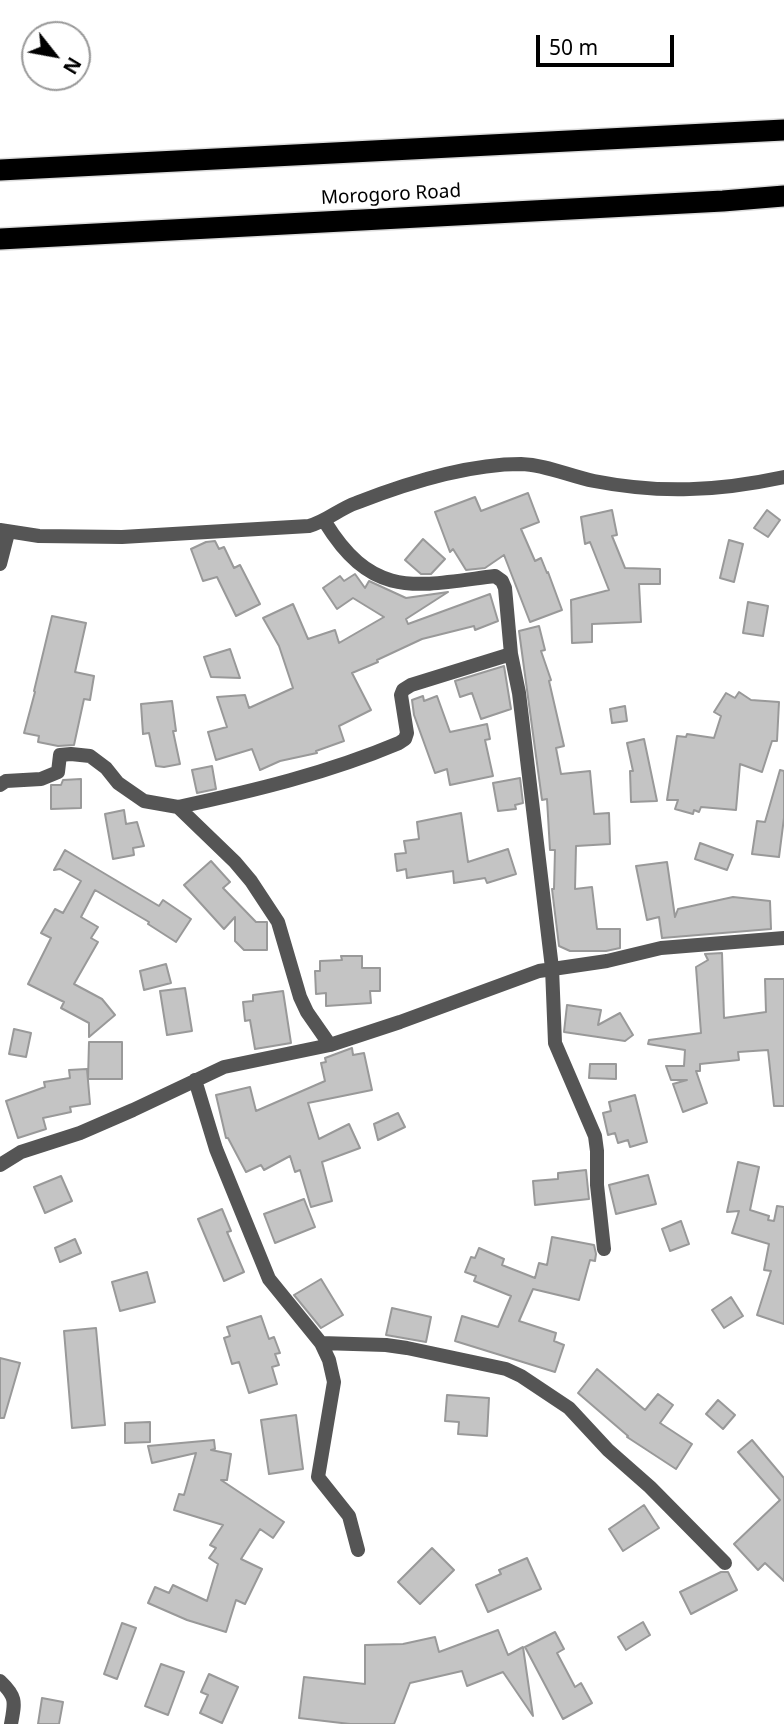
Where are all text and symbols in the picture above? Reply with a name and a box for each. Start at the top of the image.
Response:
north arrow [21,21,91,91]
scale bar [539,21,677,65]
text: 50 m [549,33,598,61]
text: N [57,52,87,79]
street label: Morogoro Road [320,180,462,210]

